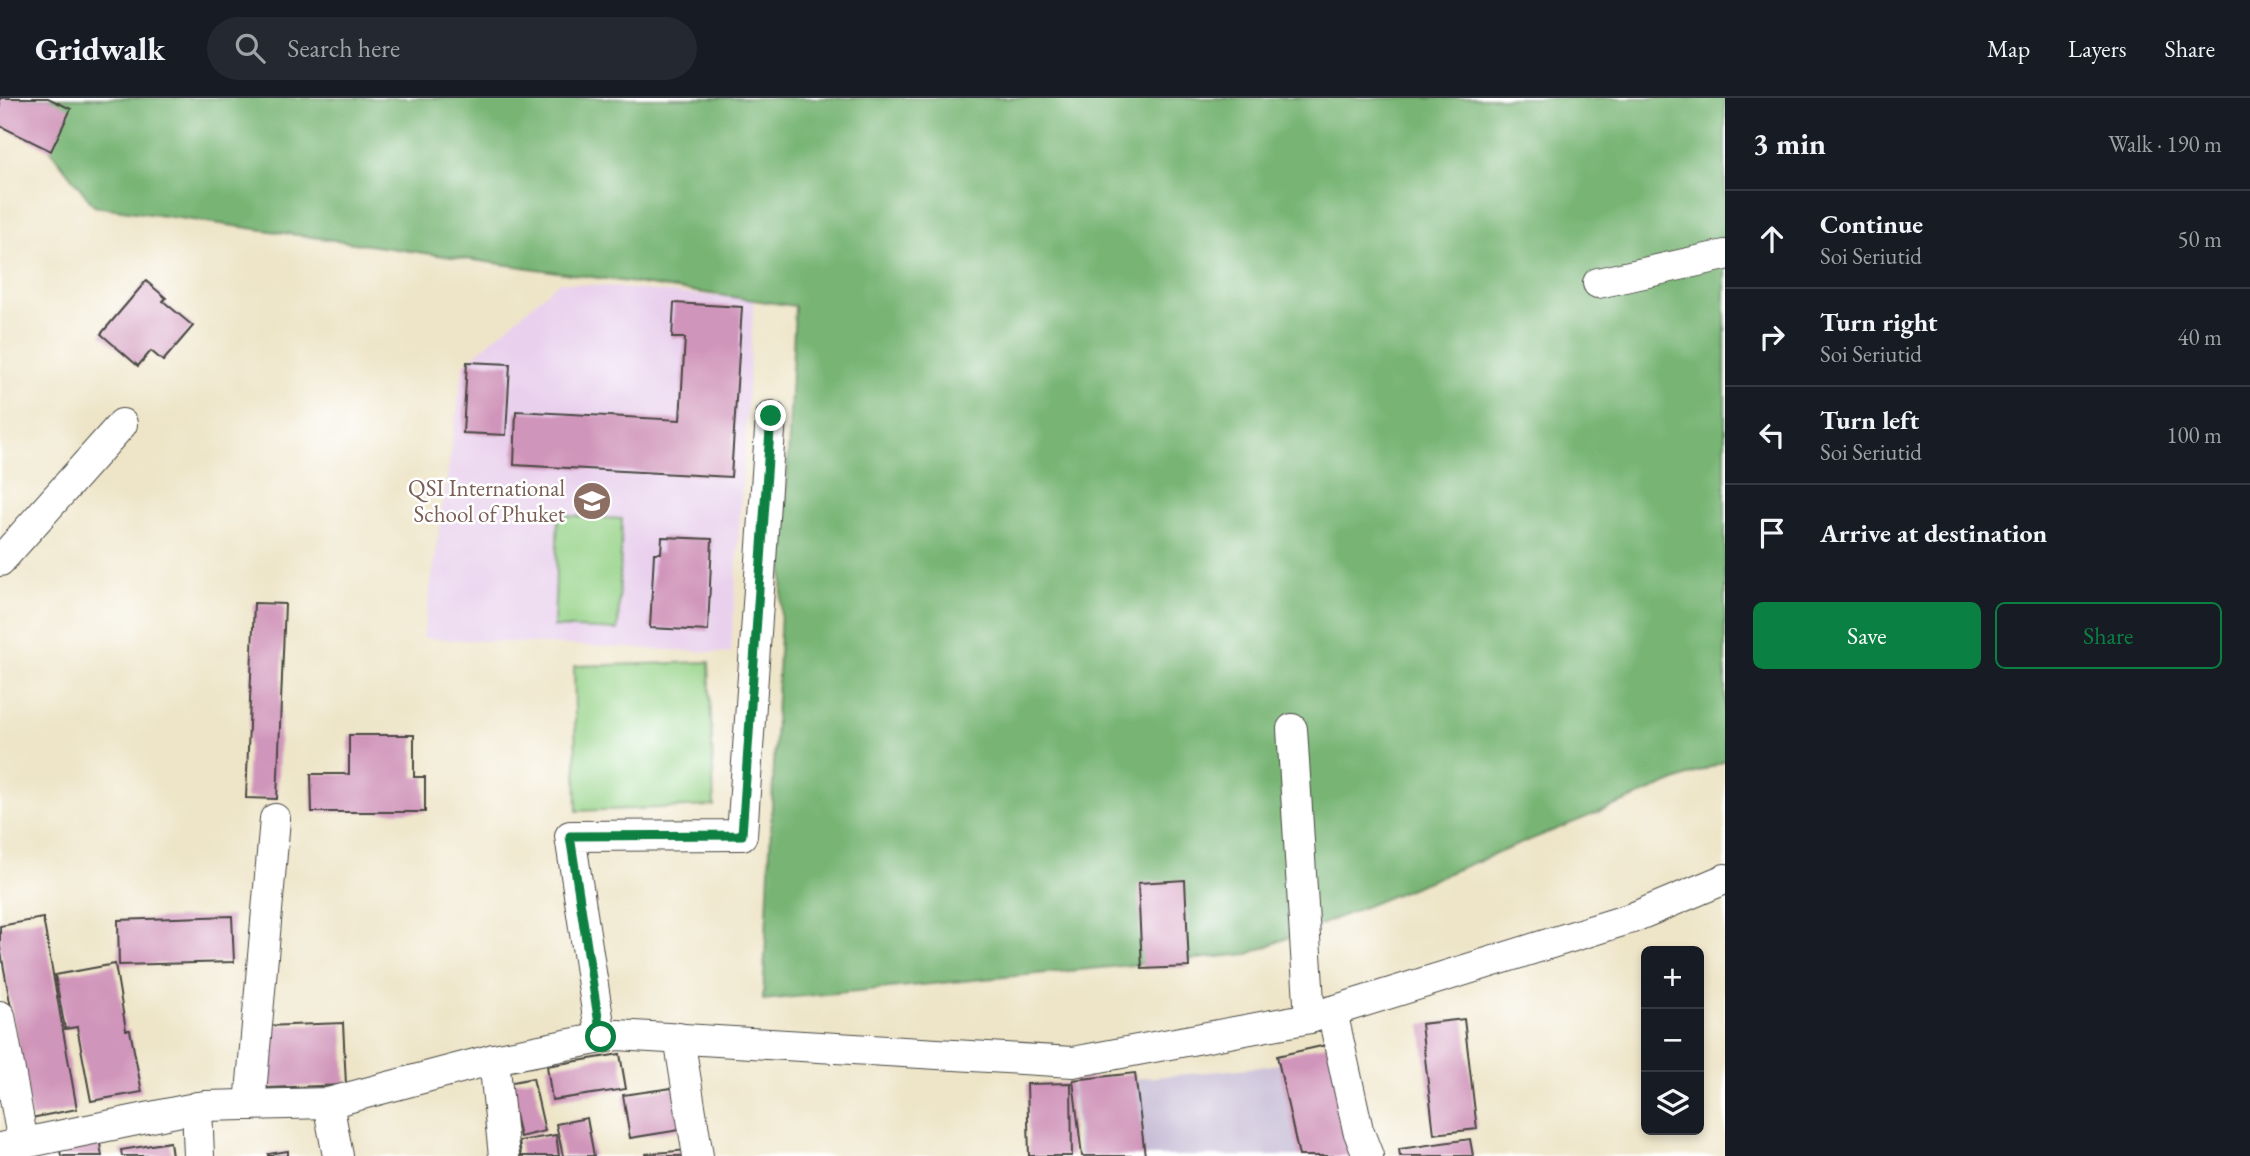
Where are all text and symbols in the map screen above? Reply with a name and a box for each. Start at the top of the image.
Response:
search box [207,17,697,80]
text: Gridwalk [35,27,165,70]
icon: search [231,29,269,67]
text: Search here [287,31,400,65]
text: Map [1987,33,2030,64]
text: Layers [2068,33,2127,64]
text: Share [2165,33,2215,64]
text: 3 min [1753,124,1826,163]
text: Walk · 190 m [2108,129,2222,159]
text: Continue [1820,207,1923,241]
icon: ahead [1753,220,1791,258]
text: 50 m [2177,224,2222,254]
text: Soi Seriutid [1820,241,1922,271]
text: Turn right [1820,305,1938,339]
icon: right [1753,318,1791,356]
text: 40 m [2177,322,2222,352]
text: Soi Seriutid [1820,339,1922,369]
route end [755,400,786,431]
text: Turn left [1820,403,1919,437]
icon: left [1753,416,1791,454]
text: 100 m [2166,420,2222,450]
text: Soi Seriutid [1820,437,1922,467]
place label: QSI International School of Phuket [408,473,566,529]
school or university icon: QSI International School of Phuket [571,480,613,522]
icon: arrive [1753,514,1791,552]
text: Arrive at destination [1820,516,2047,550]
button: Save [1753,602,1981,669]
button: Share [1995,602,2222,669]
map controls [1641,946,1704,1135]
button: + [1641,946,1704,1009]
button: − [1641,1009,1704,1072]
route start [585,1021,616,1052]
button: layers [1641,1072,1704,1135]

